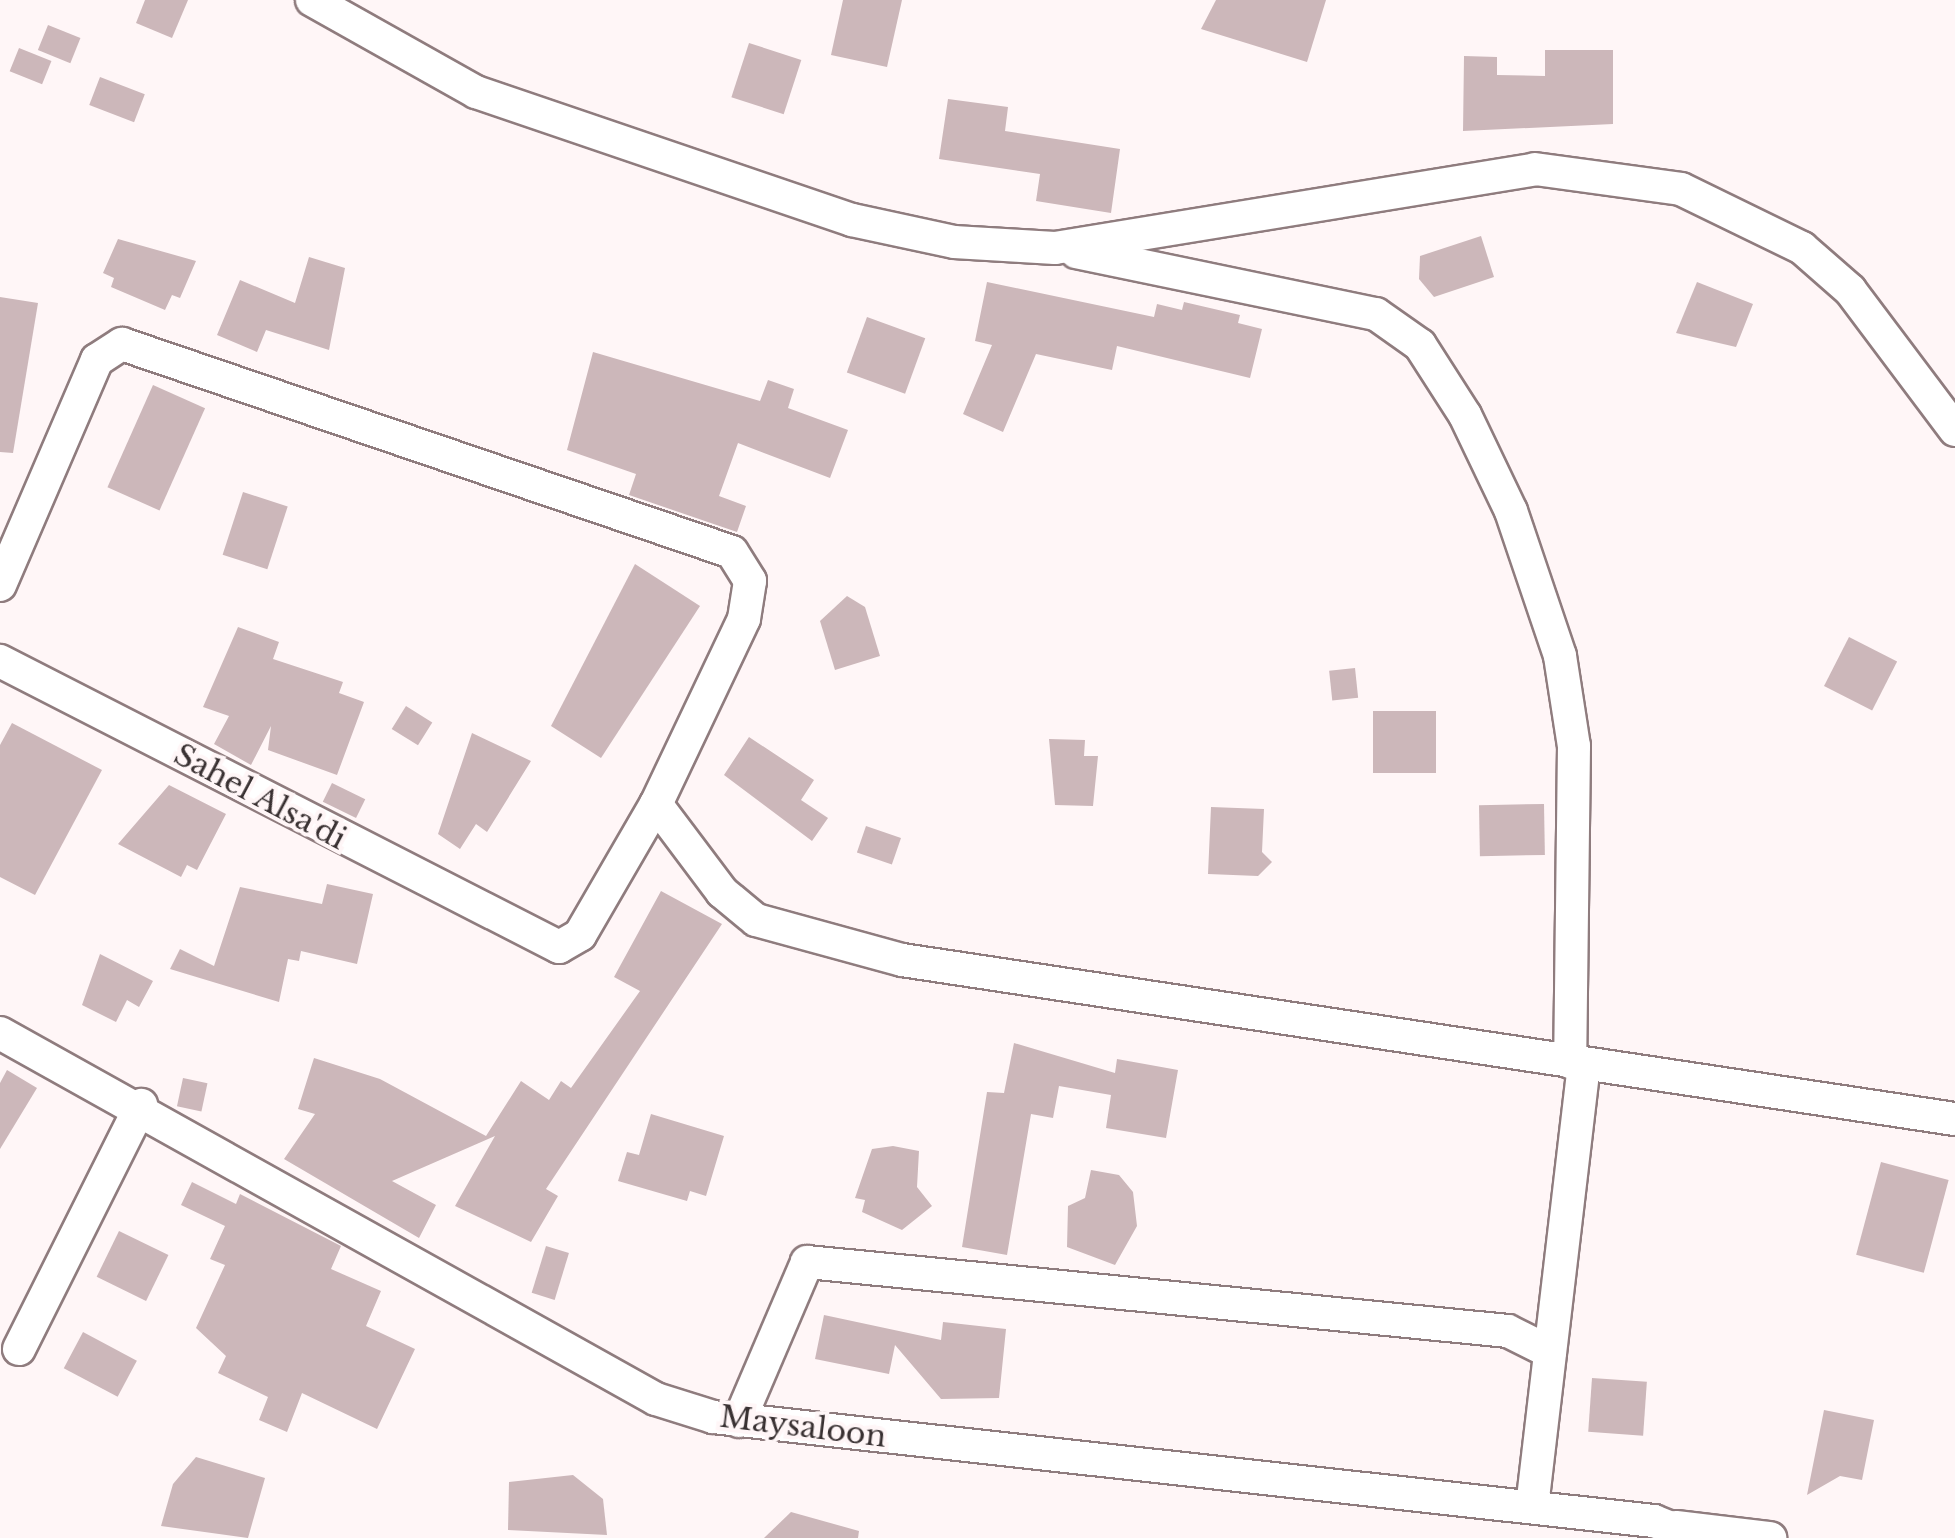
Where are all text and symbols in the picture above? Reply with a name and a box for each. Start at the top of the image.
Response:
street label: Sahel Alsa'di [167,736,353,858]
street label: Maysaloon [718,1399,888,1455]

